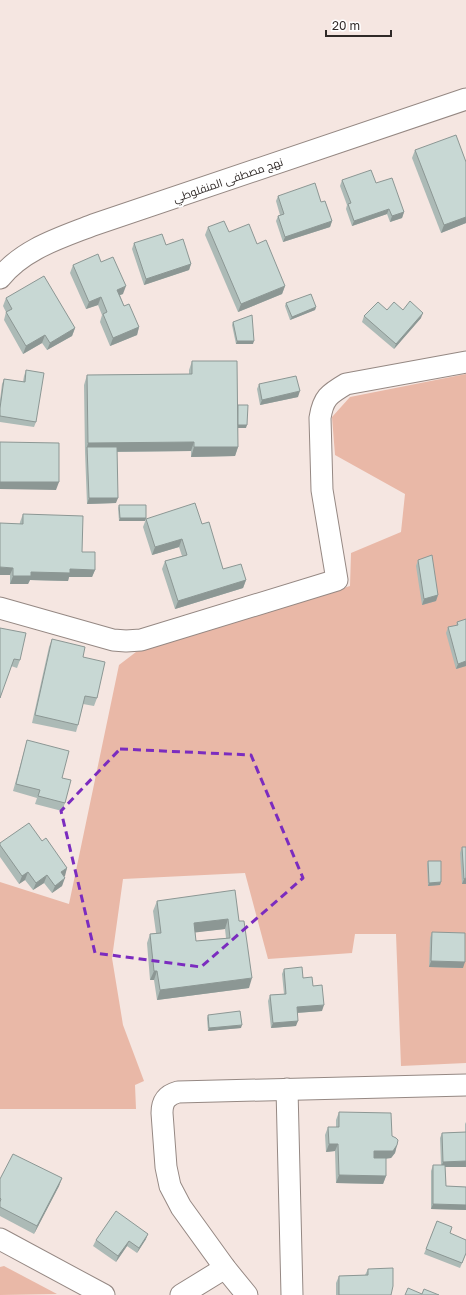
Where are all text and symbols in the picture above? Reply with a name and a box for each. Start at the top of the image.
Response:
scale bar [326,12,391,38]
text: 20 m [332,18,360,33]
street label: نهج مصطفى المنفلوطي [171,155,286,207]

